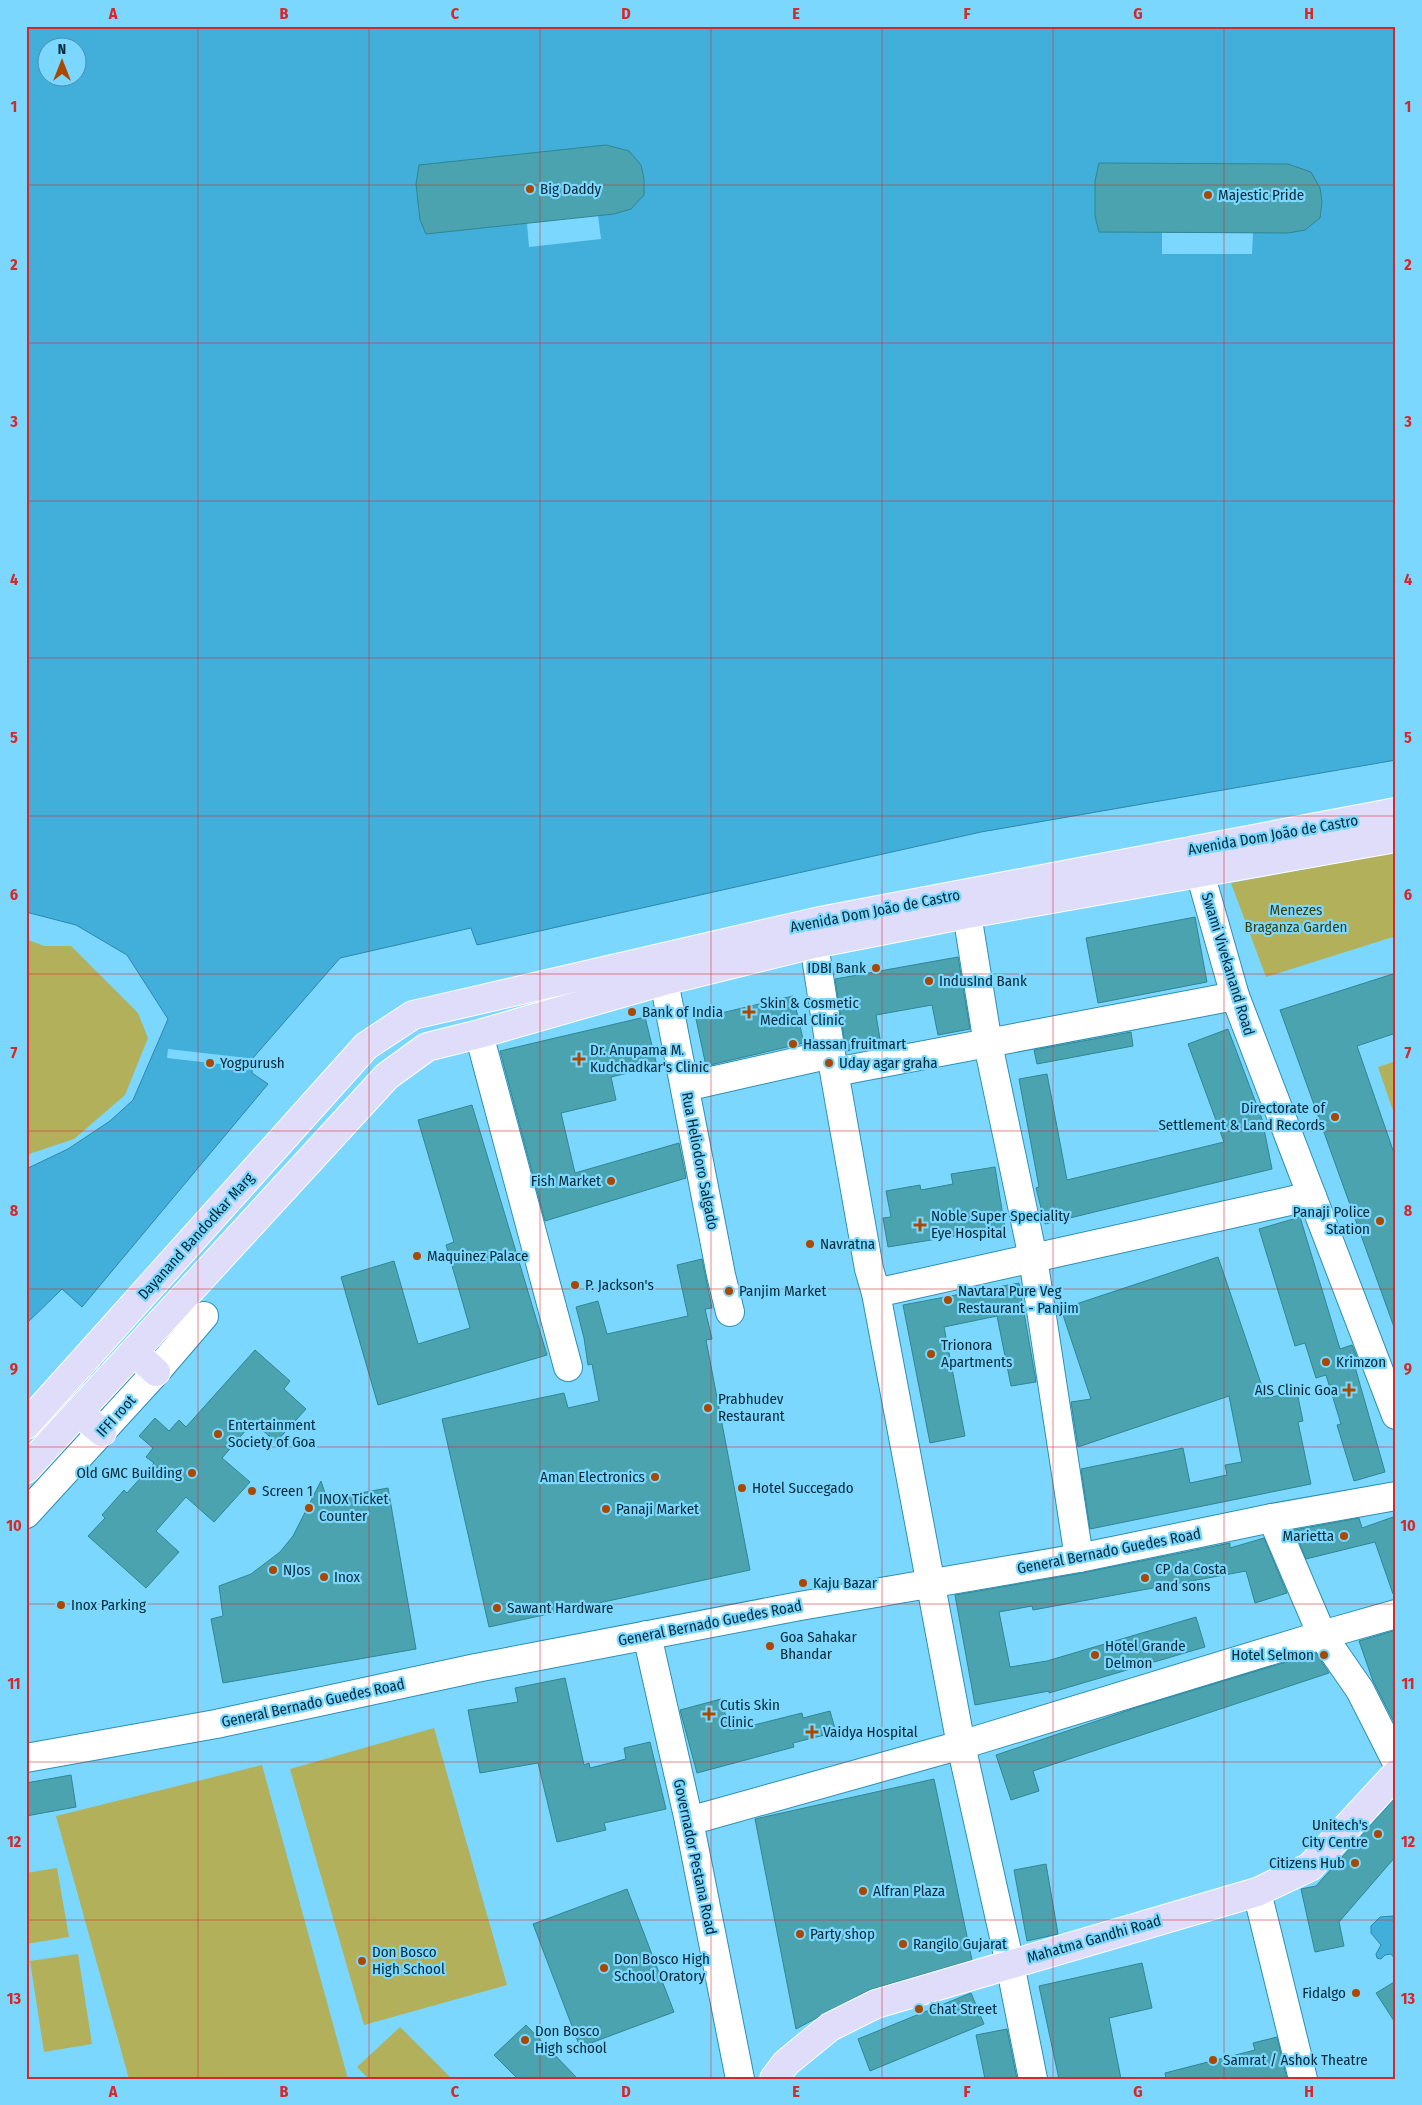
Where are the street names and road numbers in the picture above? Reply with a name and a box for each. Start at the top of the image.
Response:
street label: Avenida Dom João de Castro [1186,811,1360,859]
street label: Avenida Dom João de Castro [789,886,961,936]
street label: Swami Vivekanand Road [1198,890,1258,1038]
street label: Rua Heliodoro Salgado [678,1091,722,1231]
street label: Dayanand Bandodkar Marg [134,1169,258,1303]
street label: IFFI root [93,1391,139,1441]
street label: General Bernado Guedes Road [1016,1524,1202,1578]
street label: General Bernado Guedes Road [617,1596,803,1650]
street label: General Bernado Guedes Road [220,1675,406,1731]
street label: Governador Pestana Road [670,1777,720,1937]
street label: Mahatma Gandhi Road [1025,1911,1163,1967]

